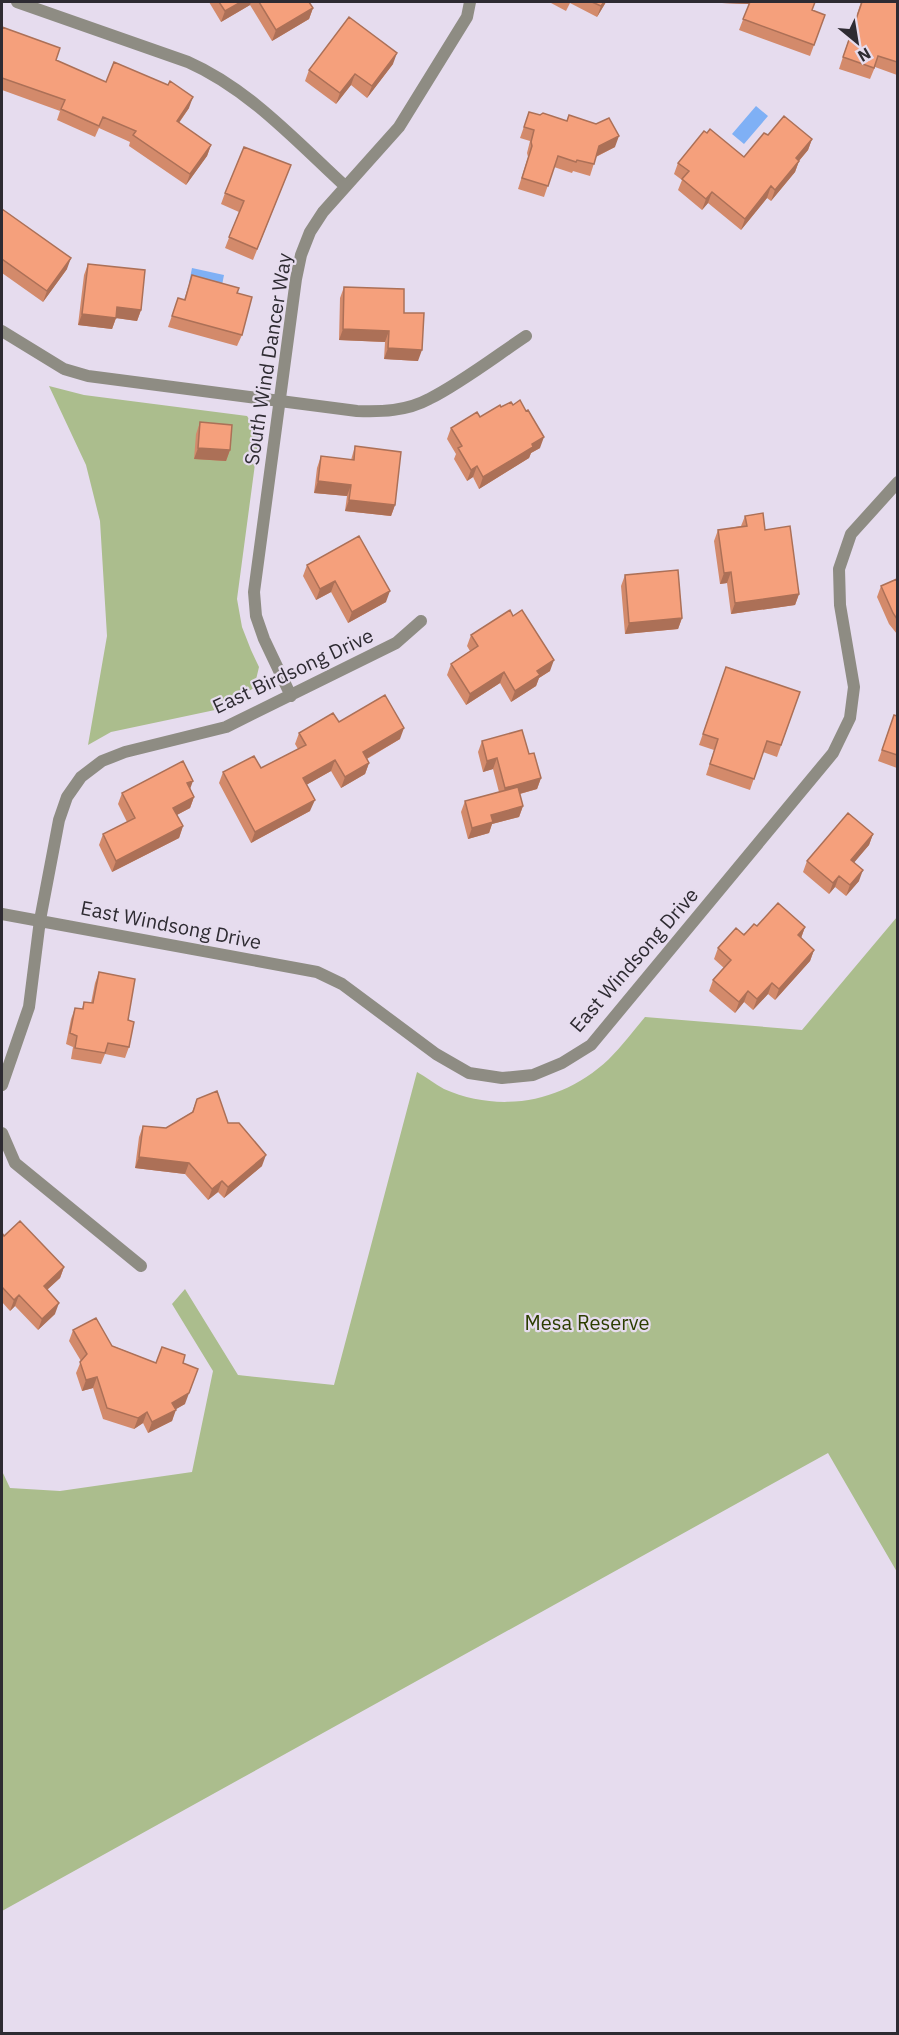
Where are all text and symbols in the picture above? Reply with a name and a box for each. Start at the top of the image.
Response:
north arrow [827,12,887,72]
text: N [854,43,875,67]
street label: South Wind Dancer Way [237,251,298,467]
street label: East Birdsong Drive [208,621,378,720]
street label: East Windsong Drive [563,882,704,1038]
street label: East Windsong Drive [78,894,264,955]
park label: Mesa Reserve [525,1309,649,1336]

